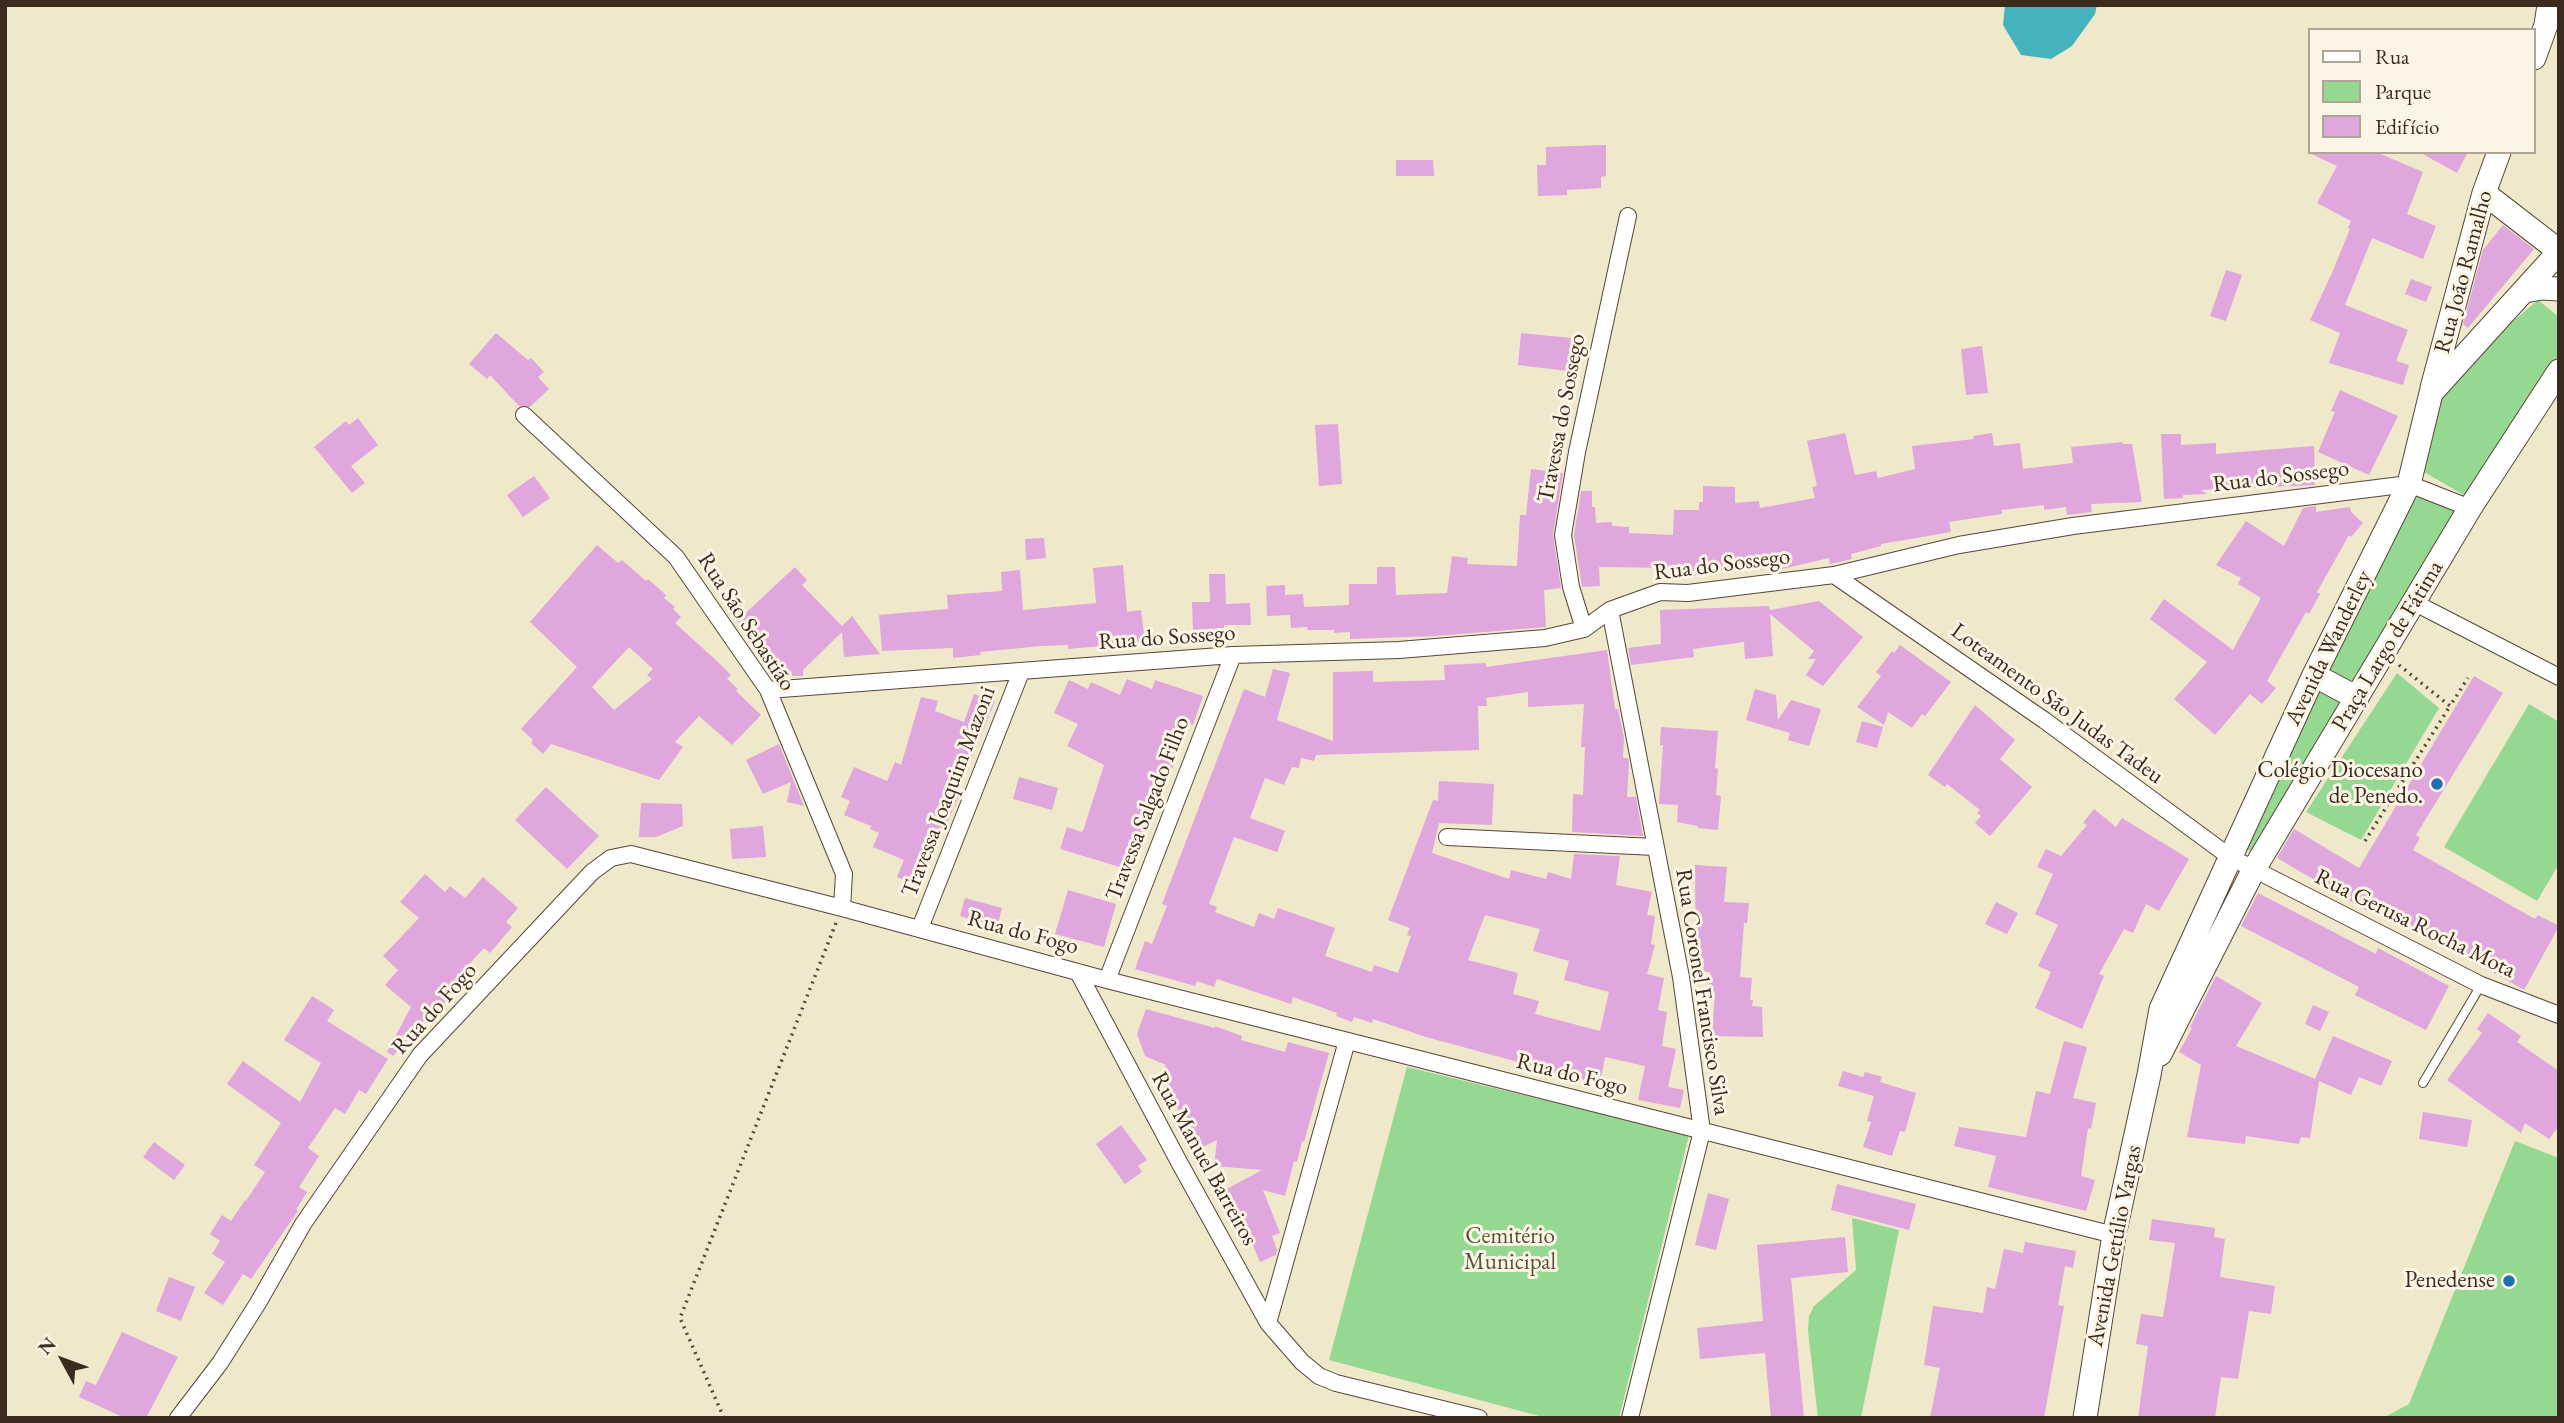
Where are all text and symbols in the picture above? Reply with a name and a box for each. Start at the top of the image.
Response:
legend [2308,28,2536,154]
text: Rua [2375,43,2409,70]
text: Parque [2375,78,2431,105]
text: Edifício [2375,113,2439,140]
street label: Rua João Ramalho [2429,187,2499,357]
street label: Travessa do Sossego [1532,331,1592,505]
street label: Rua do Sossego [2211,455,2351,499]
street label: Rua do Sossego [1652,543,1792,587]
street label: Rua São Sebastião [691,548,801,696]
street label: Praça Largo de Fátima [2326,556,2450,736]
street label: Avenida Wanderley [2280,566,2378,730]
street label: Loteamento São Judas Tadeu [1945,618,2169,790]
street label: Rua do Sossego [1098,619,1236,657]
street label: Travessa Joaquim Mazoni [896,683,1002,901]
street label: Travessa Salgado Filho [1100,713,1196,905]
place label: Colégio Diocesano de Penedo. [2257,757,2423,811]
marker: Colégio Diocesano de Penedo. [2429,776,2445,792]
street label: Rua Gerusa Rocha Mota [2310,863,2520,985]
street label: Rua Coronel Francisco Silva [1669,867,1735,1117]
street label: Rua do Fogo [964,905,1082,961]
street label: Rua do Fogo [387,957,483,1061]
street label: Rua do Fogo [1513,1048,1631,1102]
street label: Rua Manuel Barreiros [1145,1067,1263,1251]
street label: Avenida Getúlio Vargas [2082,1143,2148,1349]
park label: Cemitério Municipal [1464,1223,1556,1277]
place label: Penedense [2404,1267,2495,1295]
marker: Penedense [2501,1273,2517,1289]
north arrow [28,1325,98,1395]
text: N [32,1332,61,1360]

